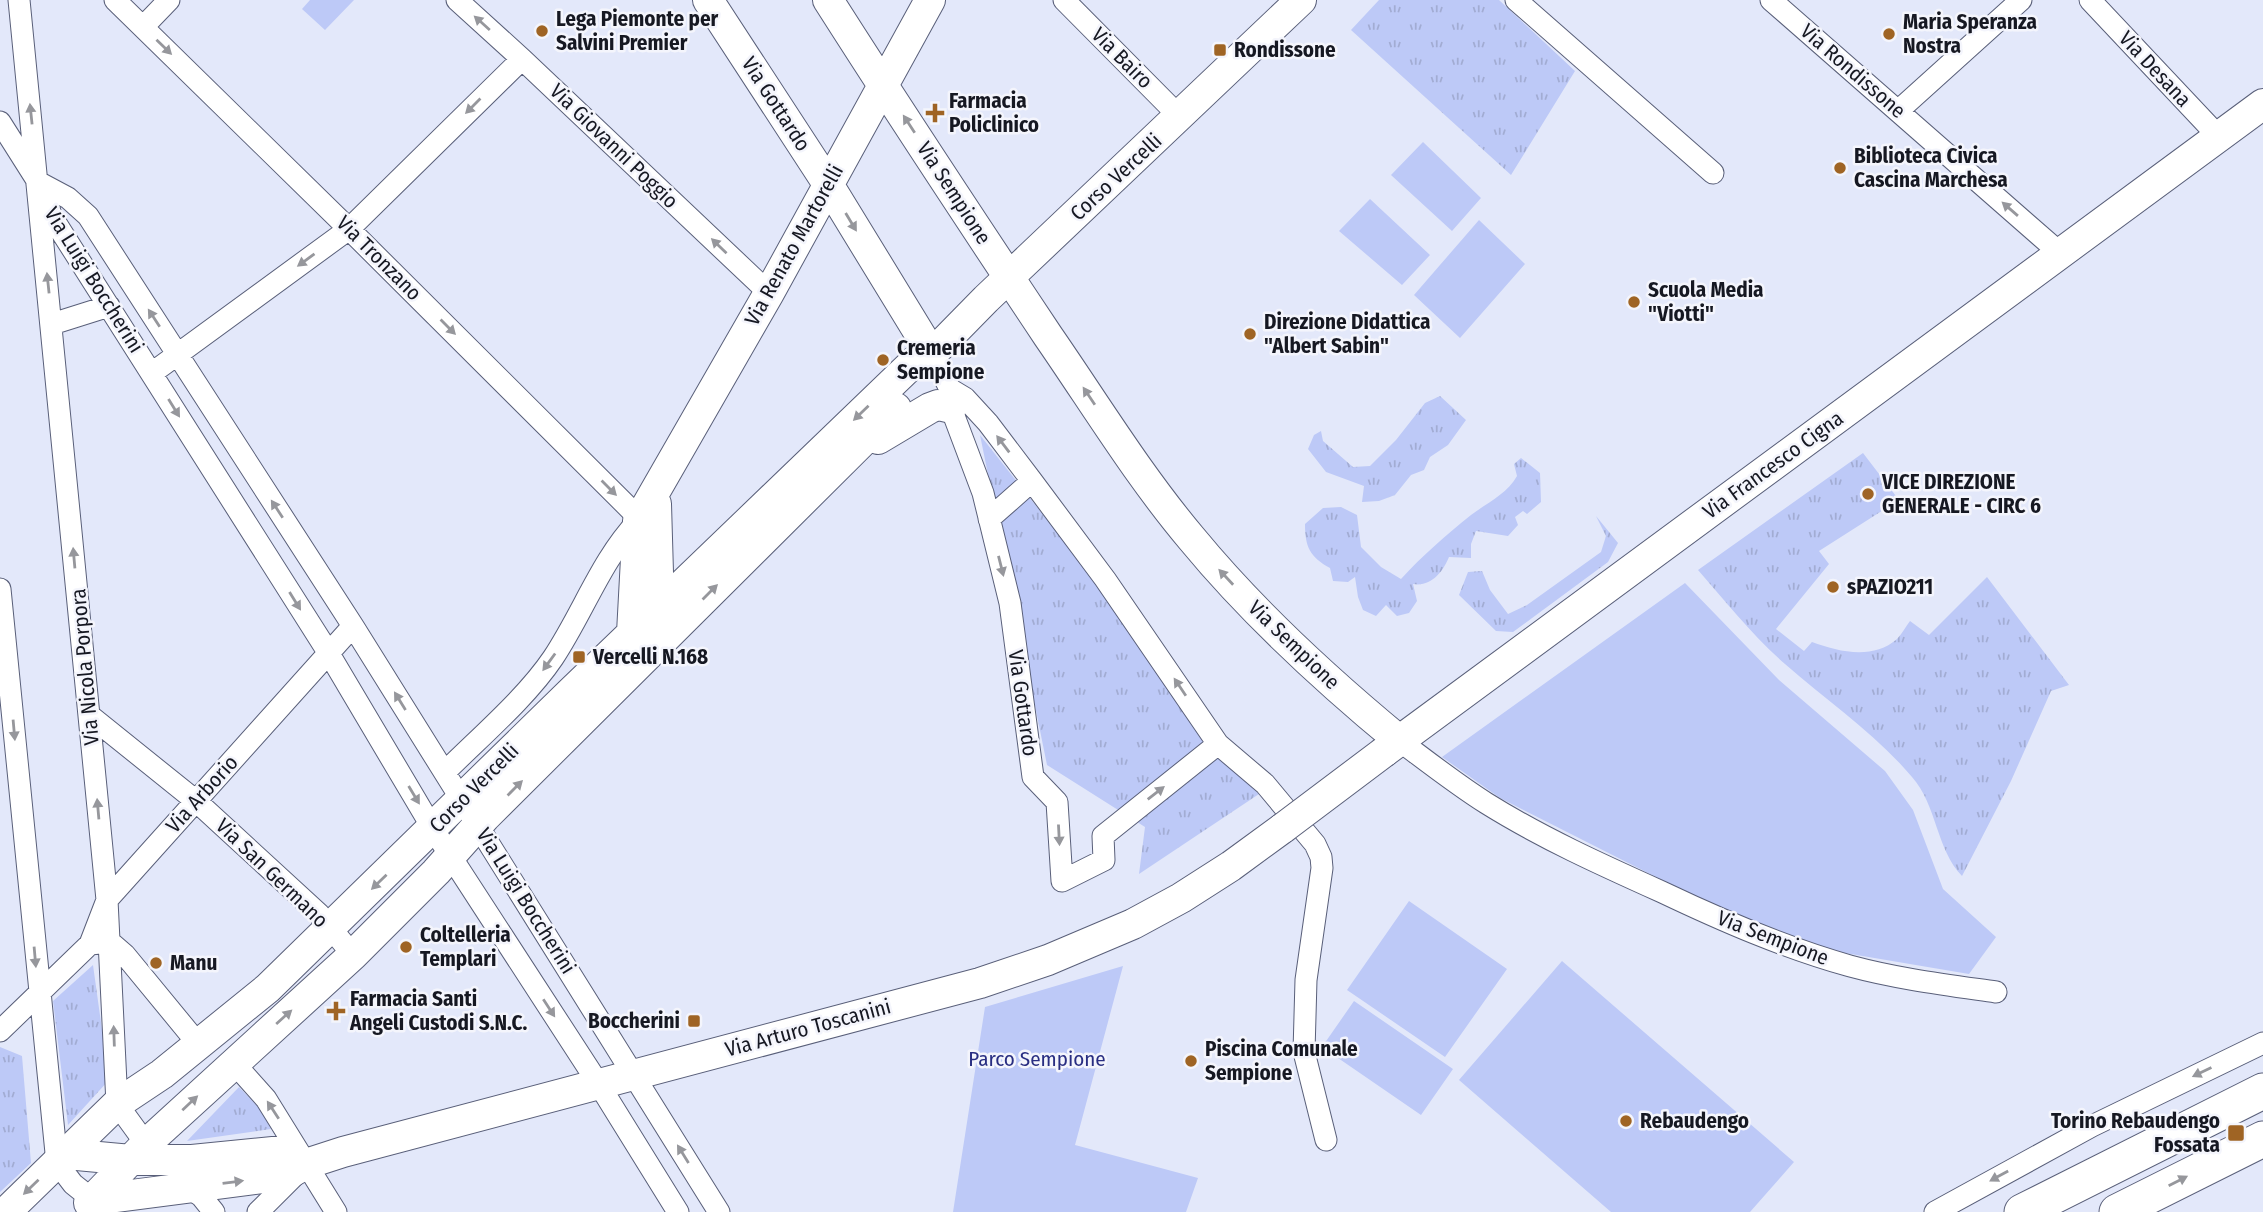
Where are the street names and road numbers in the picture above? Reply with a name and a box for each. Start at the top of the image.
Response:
street label: Via Rondissone [1795,18,1911,124]
street label: Via Bairo [1086,22,1158,94]
street label: Via Desana [2113,26,2197,112]
street label: Via Gottardo [736,52,816,156]
street label: Via Giovanni Poggio [544,78,684,214]
street label: Corso Vercelli [1065,128,1167,226]
street label: Via Sempione [911,137,997,249]
street label: Via Renato Martorelli [739,160,849,330]
street label: Via Luigi Boccherini [39,202,149,358]
street label: Via Tronzano [331,210,427,306]
street label: Via Francesco Cigna [1698,405,1848,525]
street label: Via Nicola Porpora [65,587,105,747]
street label: Via Sempione [1243,595,1345,695]
street label: Via Gottardo [1003,648,1043,758]
street label: Corso Vercelli [424,738,524,838]
street label: Via Arborio [160,750,244,838]
street label: Via San Germano [210,813,334,933]
street label: Via Luigi Boccherini [471,823,581,979]
street label: Via Sempione [1714,905,1832,971]
street label: Via Arturo Toscanini [722,993,894,1063]

